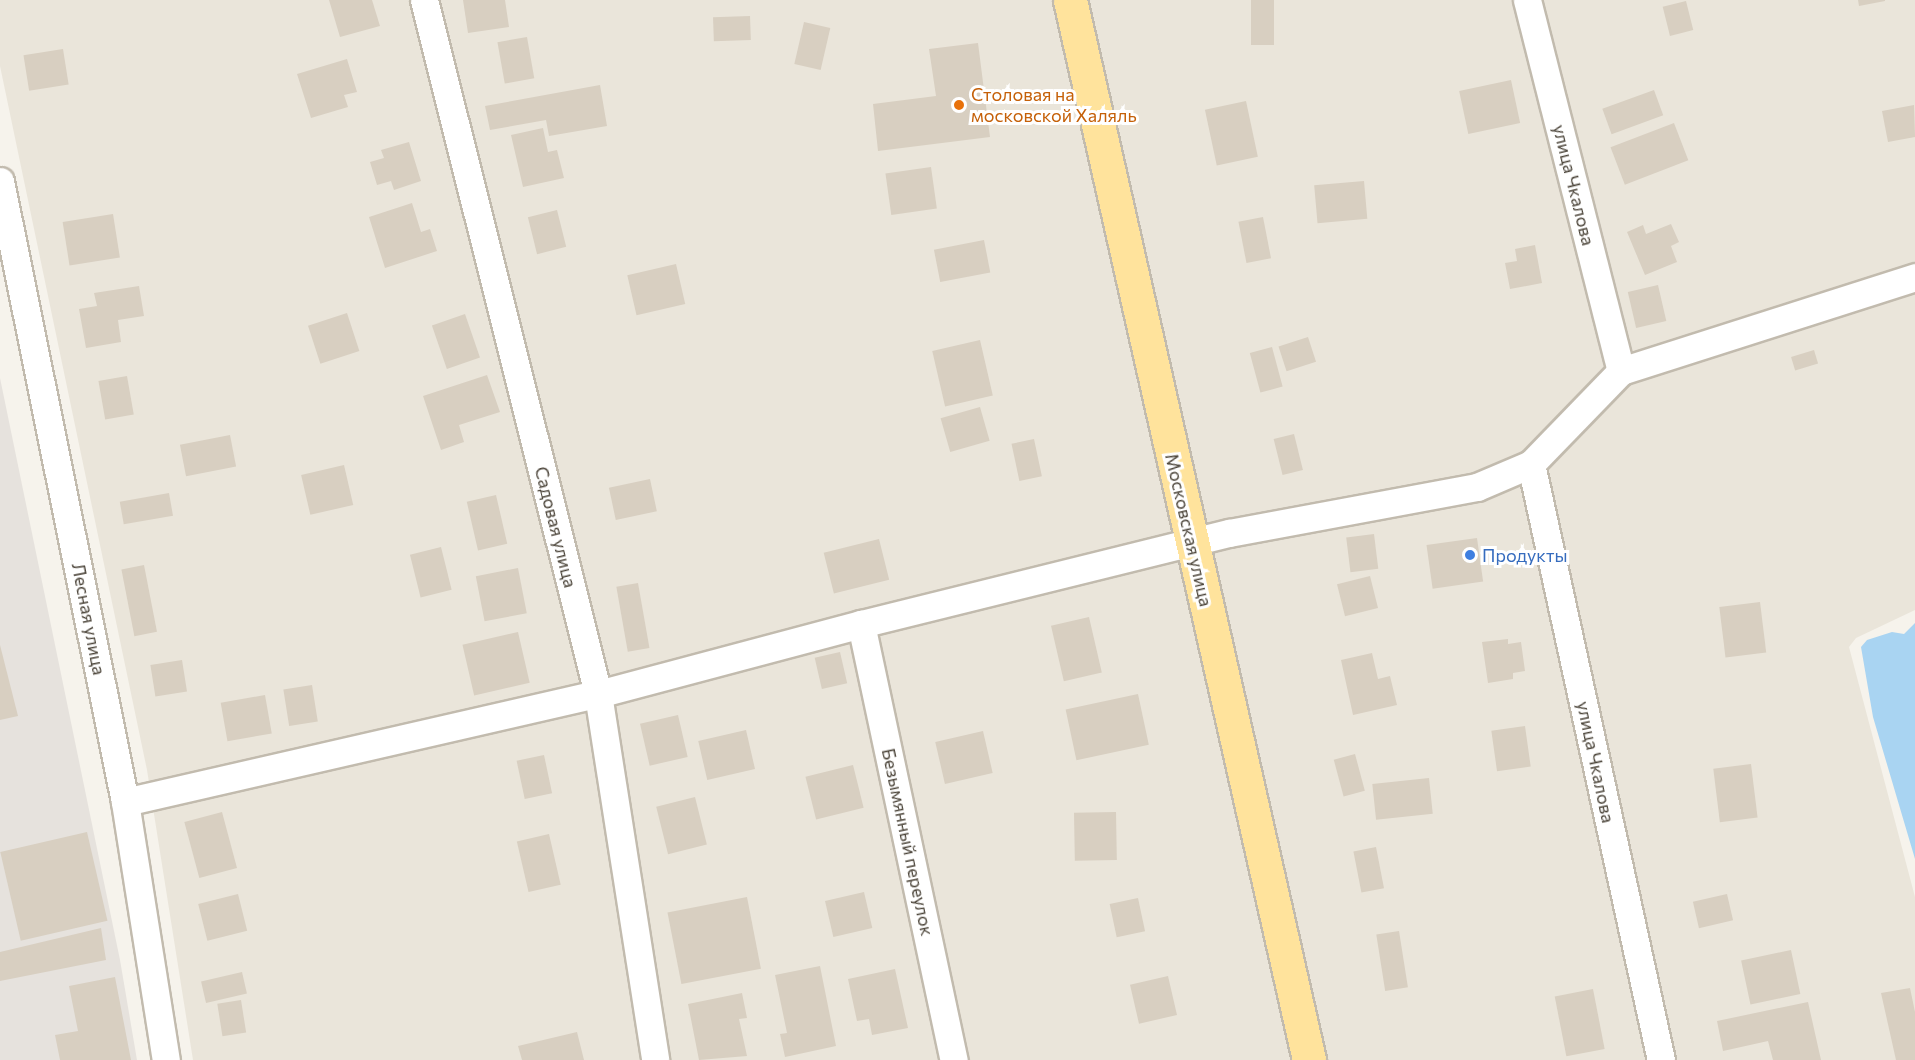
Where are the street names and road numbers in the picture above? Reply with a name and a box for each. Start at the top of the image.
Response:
street label: улица Чкалова [1549,122,1599,248]
street label: Московская улица [1161,451,1217,609]
street label: Садовая улица [531,464,581,590]
street label: Лесная улица [68,561,110,677]
street label: улица Чкалова [1573,699,1619,825]
street label: Безымянный переулок [878,746,938,938]

